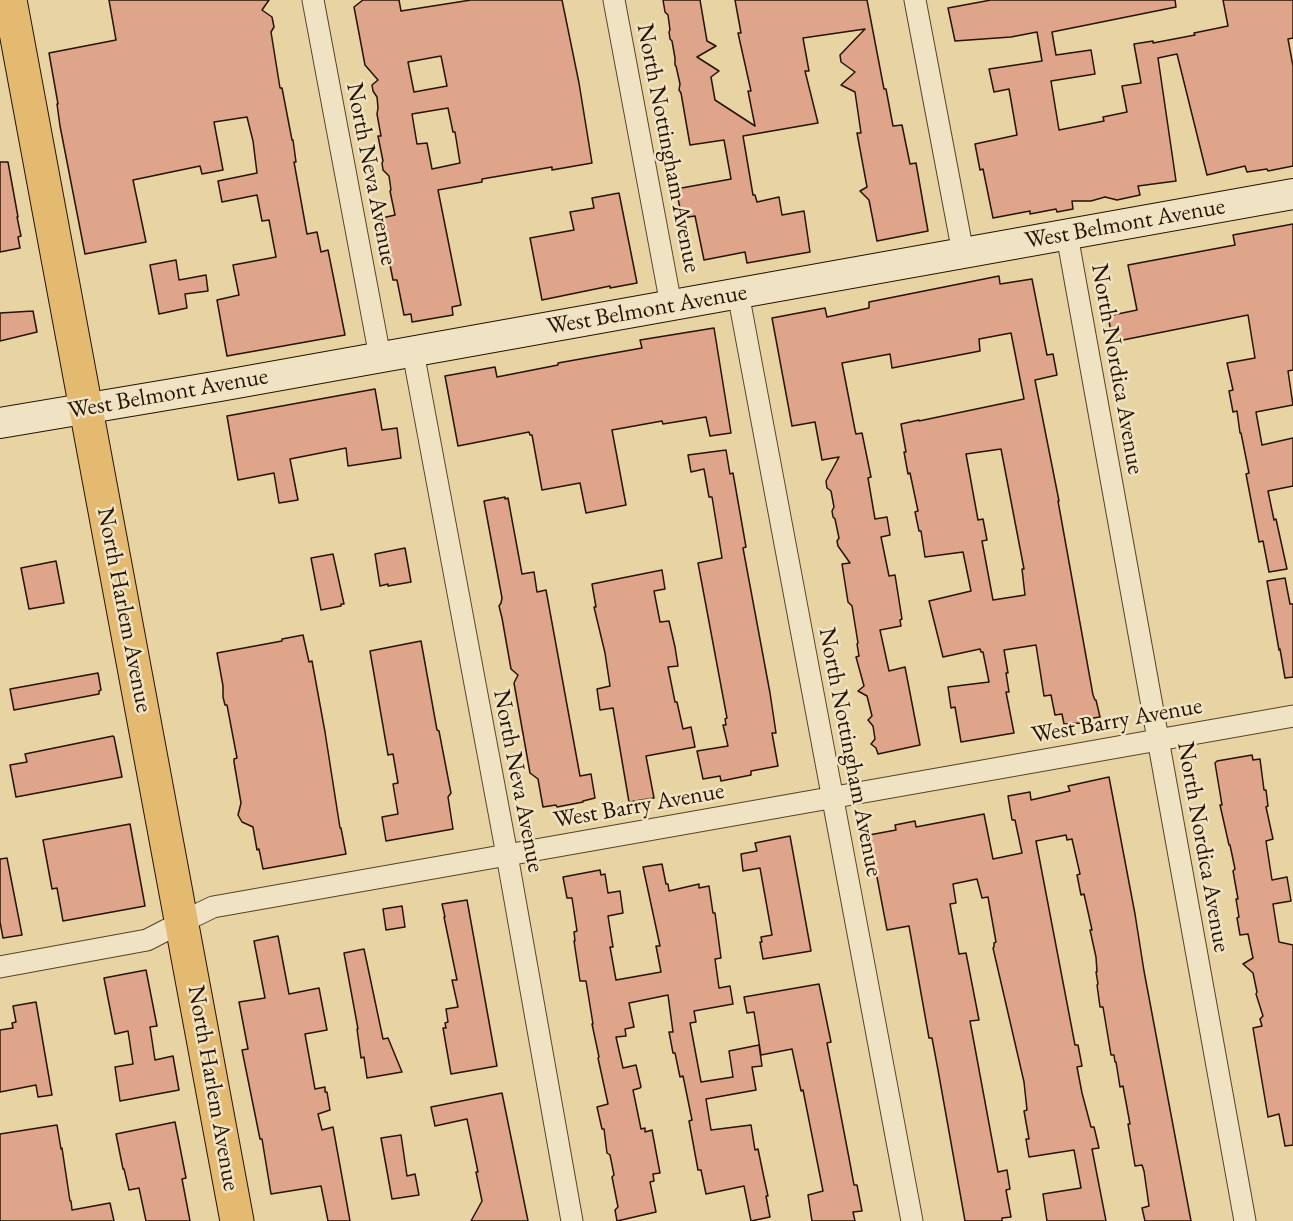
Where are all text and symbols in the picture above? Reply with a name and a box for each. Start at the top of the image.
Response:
street label: North Nottingham Avenue [630,21,706,275]
street label: North Neva Avenue [339,80,403,268]
street label: West Belmont Avenue [1023,192,1227,256]
street label: North Nordica Avenue [1084,262,1150,476]
street label: West Belmont Avenue [545,278,749,342]
street label: West Belmont Avenue [66,362,270,426]
street label: North Harlem Avenue [90,505,158,715]
street label: North Nottingham Avenue [812,625,888,879]
street label: North Neva Avenue [486,687,550,875]
street label: West Barry Avenue [1029,692,1205,750]
street label: North Nordica Avenue [1170,740,1236,954]
street label: West Barry Avenue [551,777,727,835]
street label: North Harlem Avenue [181,983,245,1193]

